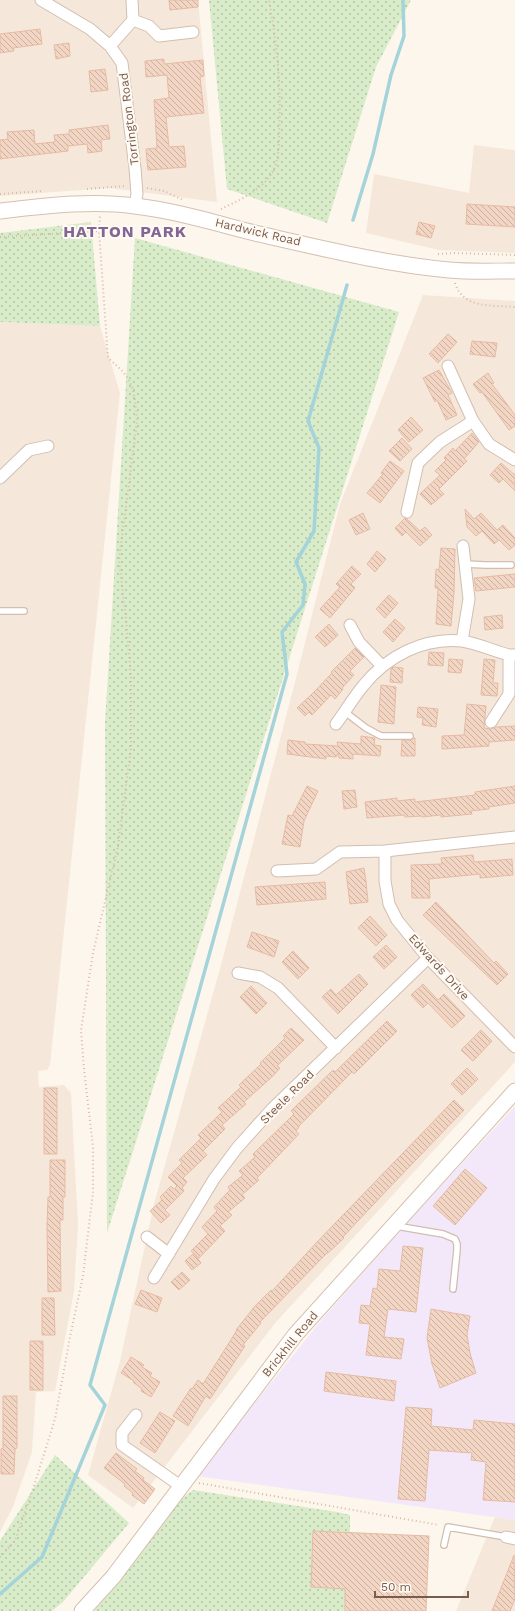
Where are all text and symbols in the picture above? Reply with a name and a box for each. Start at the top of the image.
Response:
street label: Torrington Road [116,72,142,166]
street label: Hardwick Road [214,215,302,249]
district label: HATTON PARK [63,222,187,241]
street label: Edwards Drive [406,931,472,1003]
street label: Steele Road [257,1067,317,1127]
street label: Brickhill Road [259,1308,321,1380]
scale bar [375,1573,468,1599]
text: 50 m [381,1580,411,1594]

